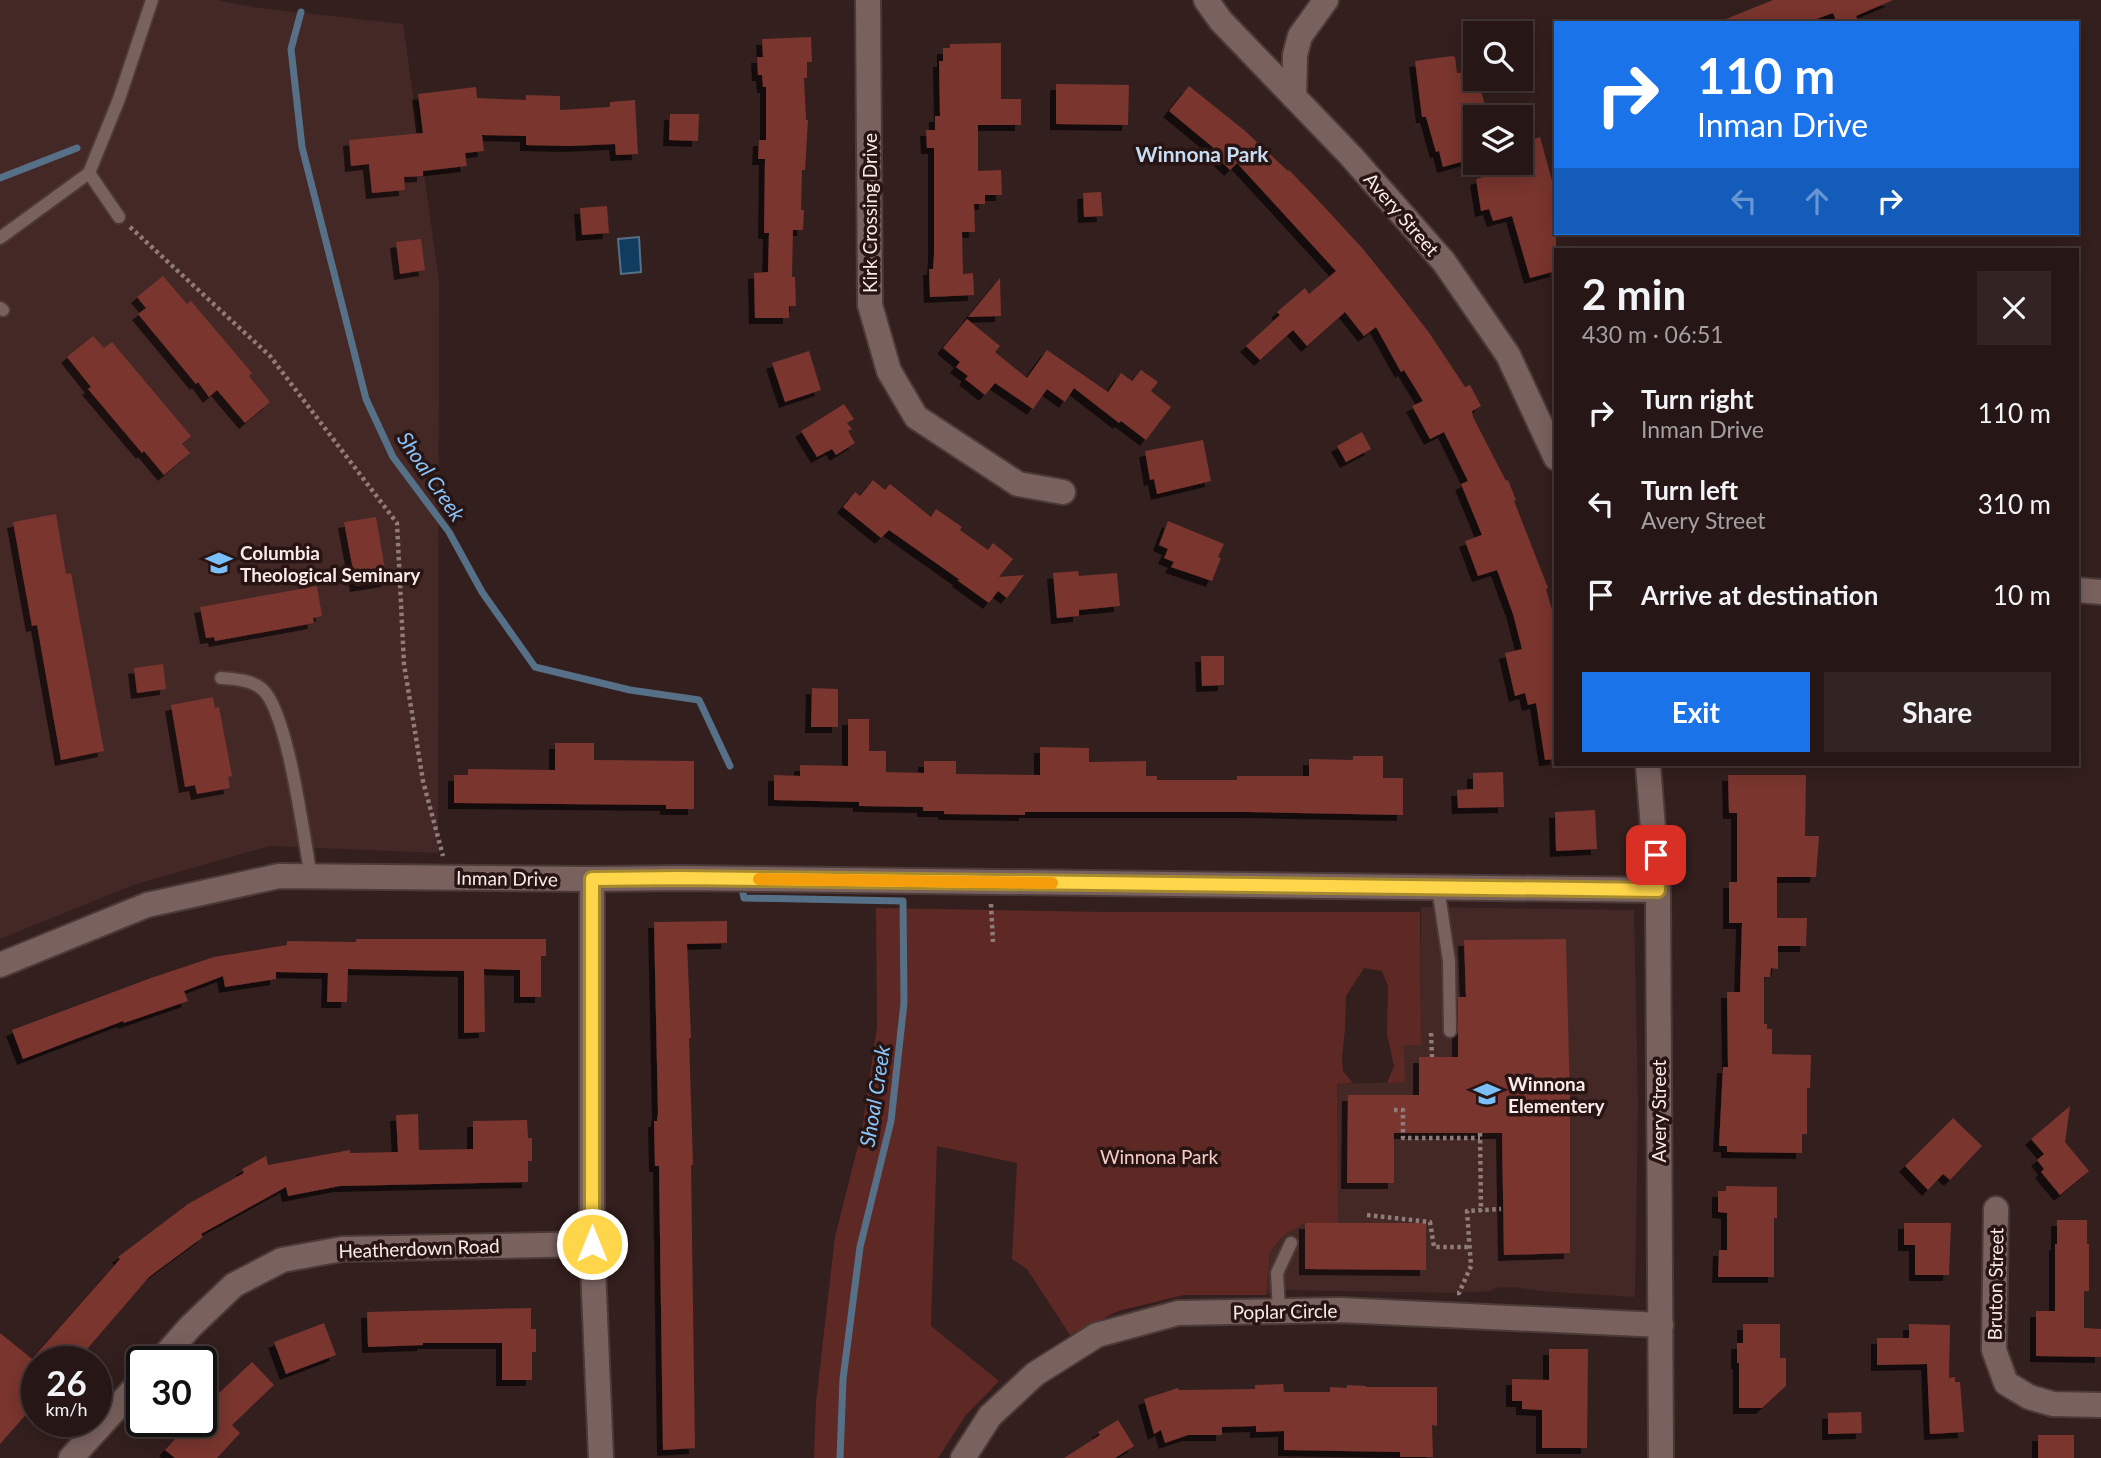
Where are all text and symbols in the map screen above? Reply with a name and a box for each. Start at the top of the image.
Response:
map controls [1463,21,1533,175]
button: search [1463,21,1533,91]
text: 110 m [1697,46,1835,104]
icon: right [1582,49,1673,140]
button: layers [1463,105,1533,175]
text: Inman Drive [1697,105,1868,144]
street label: Kirk Crossing Drive [858,133,881,293]
district label: Winnona Park [1135,141,1269,166]
street label: Avery Street [1360,168,1445,260]
icon: left [1725,182,1763,220]
icon: ahead [1798,182,1836,220]
icon: right [1871,182,1909,220]
text: 2 min [1582,269,1686,319]
button: close [1977,271,2051,345]
text: 430 m · 06:51 [1582,320,1724,348]
text: Turn right [1641,383,1754,415]
icon: right [1582,394,1620,432]
text: 110 m [1978,397,2051,429]
text: Inman Drive [1641,415,1764,443]
water label: Shoal Creek [393,426,472,526]
text: Turn left [1641,474,1738,506]
icon: left [1582,485,1620,523]
text: 310 m [1978,488,2051,520]
text: Avery Street [1641,506,1765,534]
place label: Columbia Theological Seminary [240,541,421,586]
school or university icon: Columbia Theological Seminary [204,548,234,578]
icon: arrive [1582,576,1620,614]
text: Arrive at destination [1641,579,1878,611]
text: 10 m [1993,579,2051,611]
button: Exit [1582,672,1810,752]
button: Share [1824,672,2051,752]
pin [1626,825,1686,885]
icon: arrive [1637,836,1675,874]
street label: Inman Drive [456,866,558,890]
water label: Shoal Creek [854,1042,895,1149]
street label: Avery Street [1647,1059,1670,1162]
place label: Winnona Elementery [1508,1072,1606,1117]
school or university icon: Winnona Elementery [1472,1079,1502,1109]
park label: Winnona Park [1100,1145,1218,1168]
position arrow [555,1207,629,1281]
street label: Bruton Street [1983,1227,2007,1341]
street label: Heatherdown Road [338,1234,500,1262]
street label: Poplar Circle [1232,1299,1338,1323]
speed limit sign: 30 [126,1346,217,1437]
text: 26 [46,1361,87,1403]
text: km/h [45,1398,88,1420]

